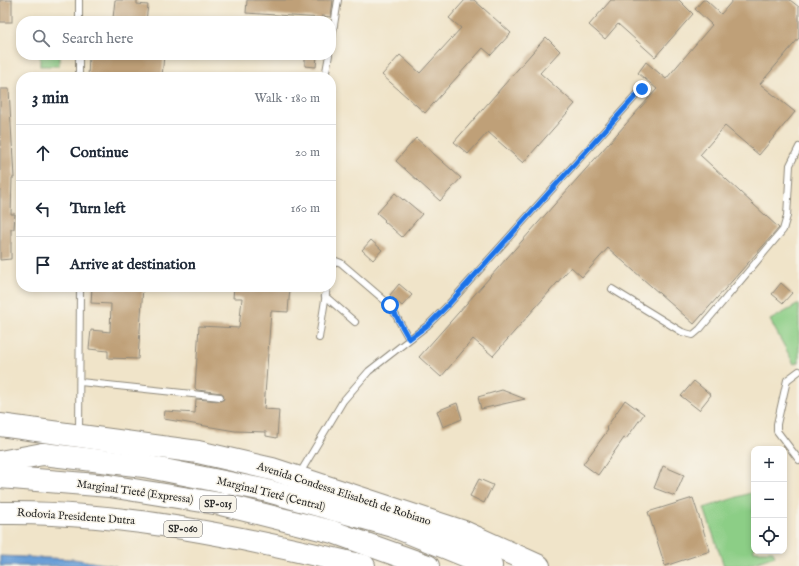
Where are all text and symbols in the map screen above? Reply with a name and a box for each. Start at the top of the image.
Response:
search box [16,16,336,60]
icon: search [30,27,52,49]
text: Search here [62,29,133,48]
route end [633,80,651,98]
text: 3 min [32,88,69,109]
text: Walk · 180 m [255,90,320,107]
icon: ahead [32,142,54,164]
text: Continue [70,143,128,162]
text: 20 m [295,144,320,161]
icon: left [32,198,54,220]
text: Turn left [70,199,126,218]
text: 160 m [290,200,320,217]
icon: arrive [32,254,54,276]
text: Arrive at destination [70,255,196,274]
route start [381,296,399,314]
map controls [751,446,787,554]
button: + [751,446,787,482]
street label: Avenida Condessa Elisabeth de Robiano [254,459,433,529]
street label: Marginal Tietê (Central) [215,474,327,514]
street label: Marginal Tietê (Expressa) [76,477,194,507]
button: − [751,482,787,518]
road number: SP-015 [200,496,236,512]
street label: Rodovia Presidente Dutra [17,506,136,528]
button: locate [751,518,787,554]
road number: SP-060 [164,521,202,537]

